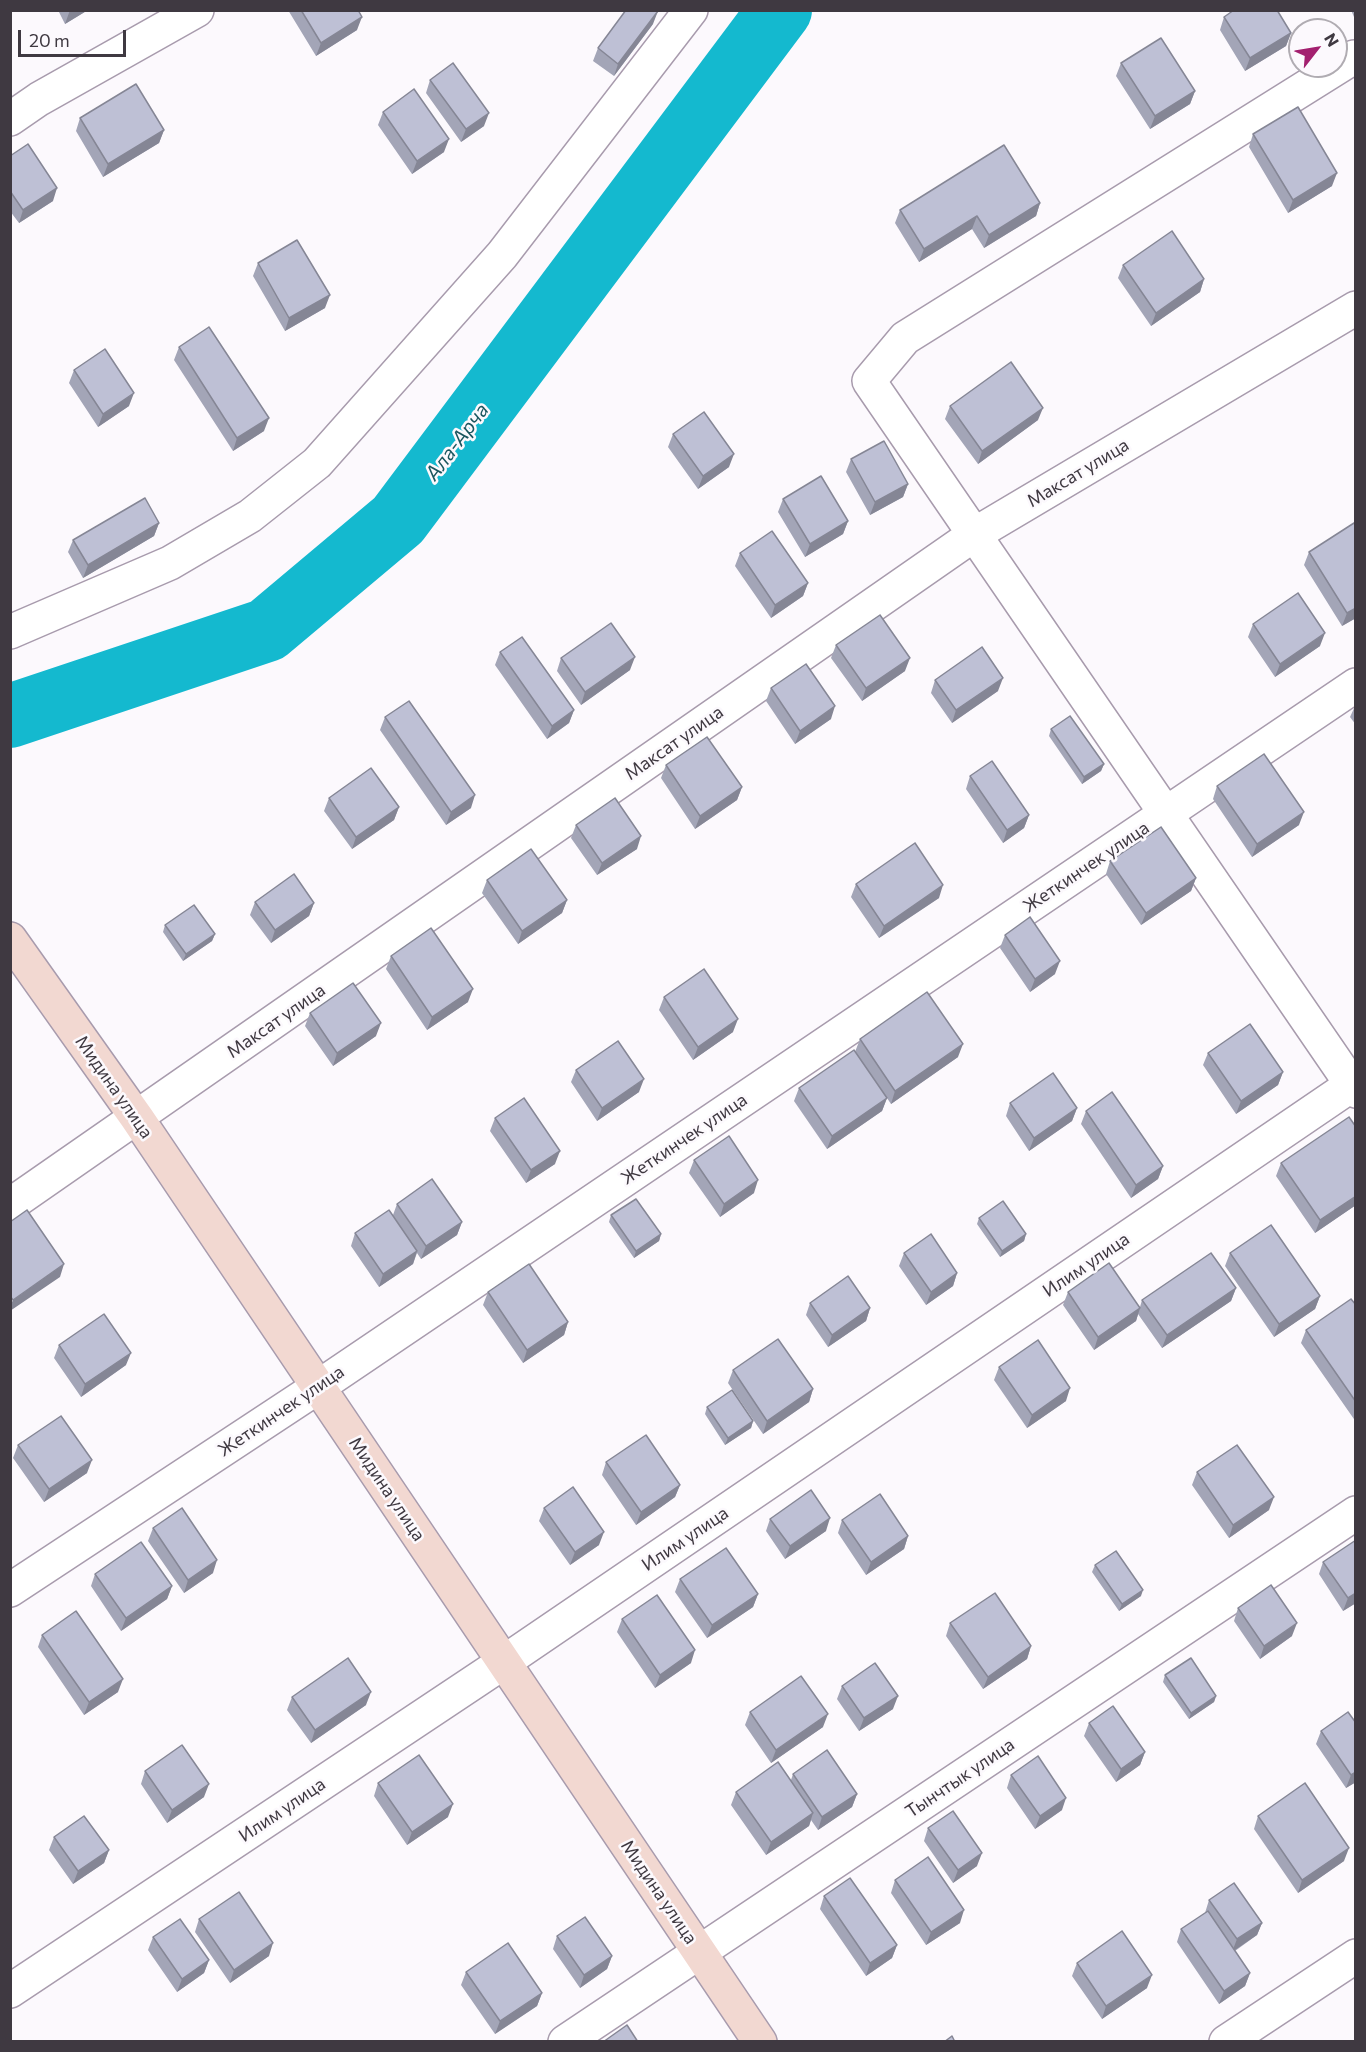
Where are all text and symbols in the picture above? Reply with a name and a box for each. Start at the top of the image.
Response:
scale bar [21,18,129,56]
north arrow [1288,18,1348,78]
text: 20 m [29,29,70,51]
text: N [1321,29,1343,50]
water label: Ала-Арча [420,399,494,485]
street label: Максат улица [1023,434,1133,512]
street label: Максат улица [621,701,727,785]
street label: Жеткинчек улица [1019,817,1153,917]
street label: Максат улица [223,979,329,1063]
street label: Мидина улица [71,1031,157,1143]
street label: Жеткинчек улица [617,1089,751,1189]
street label: Илим улица [1039,1228,1133,1302]
street label: Жеткинчек улица [214,1361,348,1461]
street label: Мидина улица [344,1433,430,1545]
street label: Илим улица [638,1502,732,1576]
street label: Тынчтык улица [901,1734,1019,1822]
street label: Илим улица [235,1773,329,1847]
street label: Мидина улица [616,1836,702,1948]

